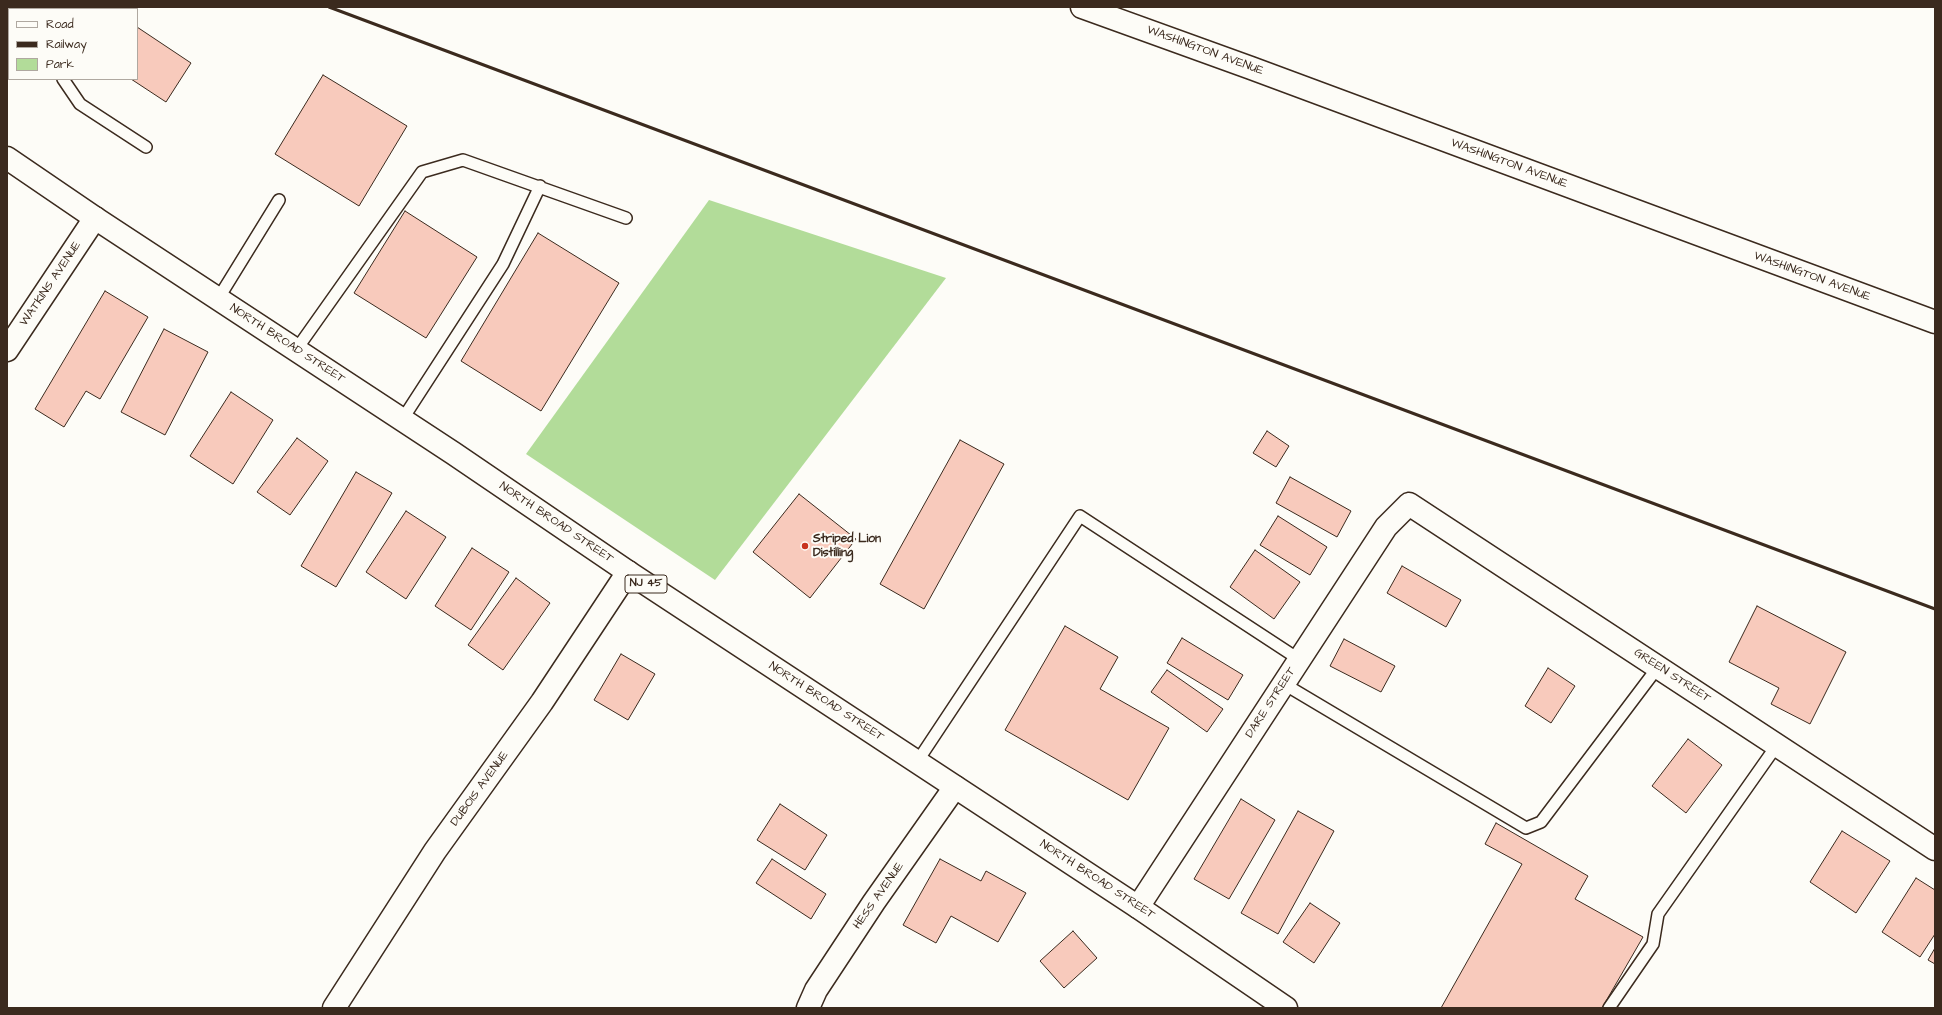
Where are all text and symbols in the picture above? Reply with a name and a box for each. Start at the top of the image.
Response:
legend [8,8,138,80]
text: Road [46,16,74,33]
street label: WASHINGTON AVENUE [1145,23,1265,79]
text: Railway [46,36,87,53]
text: Park [46,56,74,73]
street label: WASHINGTON AVENUE [1449,136,1569,192]
street label: WATKINS AVENUE [17,239,85,329]
street label: WASHINGTON AVENUE [1752,249,1872,305]
street label: NORTH BROAD STREET [227,301,347,387]
street label: NORTH BROAD STREET [496,479,616,567]
place label: Striped Lion Distilling [813,532,881,560]
marker: Striped Lion Distilling [800,541,810,551]
road number: NJ 45 [625,575,667,593]
street label: GREEN STREET [1631,646,1713,706]
street label: NORTH BROAD STREET [766,659,886,745]
street label: DARE STREET [1243,665,1299,741]
street label: DUBOIS AVENUE [448,749,512,829]
street label: NORTH BROAD STREET [1037,837,1157,923]
street label: HESS AVENUE [851,860,907,932]

